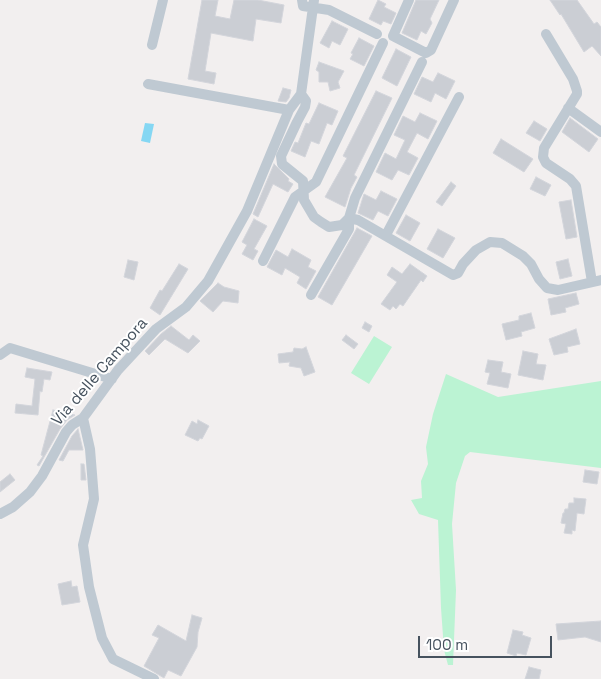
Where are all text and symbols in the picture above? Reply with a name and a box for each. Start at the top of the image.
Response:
street label: Via delle Campora [48,314,152,430]
scale bar [421,626,555,658]
text: 100 m [426,635,468,654]

